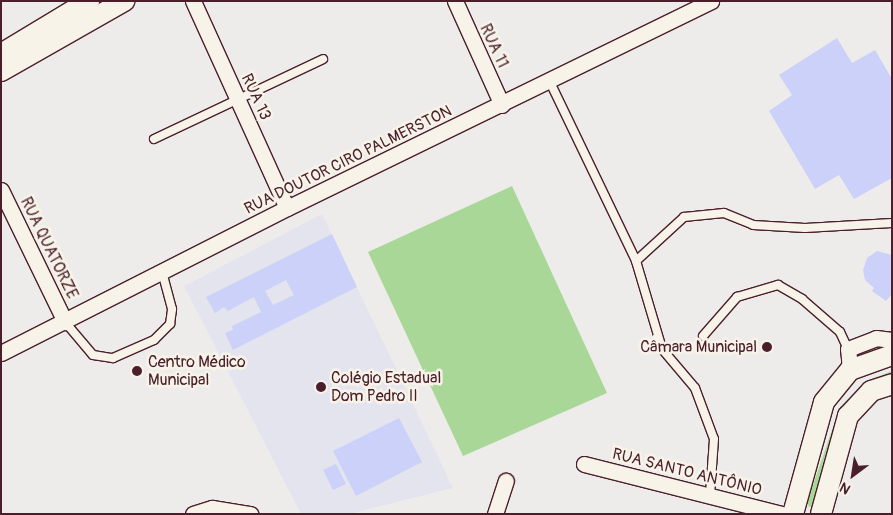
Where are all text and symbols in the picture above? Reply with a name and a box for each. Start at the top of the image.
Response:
street label: RUA 11 [476,21,512,71]
street label: RUA 13 [237,71,275,123]
street label: RUA DOUTOR CIRO PALMERSTON [241,101,455,219]
street label: RUA QUATORZE [16,194,82,302]
place label: Câmara Municipal [640,337,757,357]
marker: Câmara Municipal [761,341,773,353]
place label: Centro Médico Municipal [148,352,246,390]
marker: Centro Médico Municipal [130,364,144,378]
place label: Colégio Estadual Dom Pedro II [331,368,441,406]
marker: Colégio Estadual Dom Pedro II [315,381,327,393]
street label: RUA SANTO ANTÔNIO [610,444,764,500]
north arrow [828,450,878,500]
text: N [837,479,853,498]

